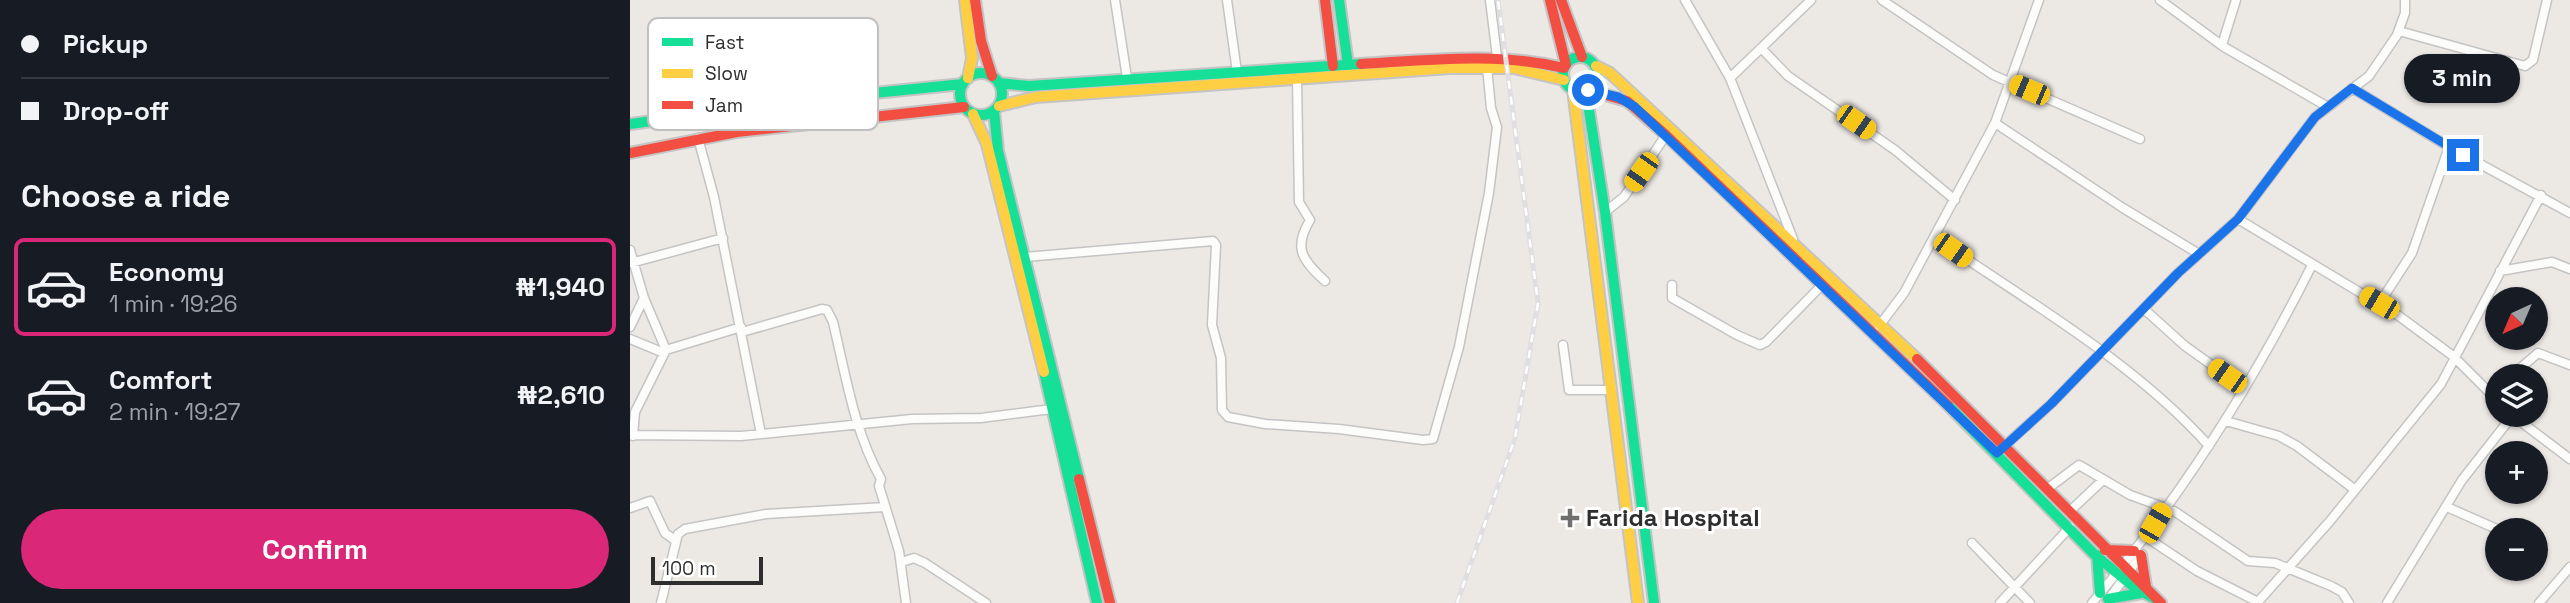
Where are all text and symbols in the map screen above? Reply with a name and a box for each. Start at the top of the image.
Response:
legend [648,18,878,130]
text: Pickup [63,27,148,61]
text: Fast [705,30,745,55]
callout: 3 min [2405,54,2521,102]
text: Slow [705,61,748,86]
text: 3 min [2432,63,2492,93]
car [2006,72,2053,108]
route start [1572,74,1604,106]
text: Jam [705,93,743,118]
text: Drop-off [63,94,169,128]
car [1833,101,1880,143]
route end [2447,139,2479,171]
car [1621,149,1662,195]
text: Choose a ride [21,176,231,216]
car [1930,229,1977,271]
text: Economy [109,255,225,289]
icon: car [25,256,88,319]
text: ₦1,940 [515,270,605,304]
car [2356,283,2403,323]
north arrow [2485,287,2548,350]
map controls [2485,287,2548,581]
text: 1 min · 19:26 [109,289,238,319]
car [2204,355,2251,397]
text: Comfort [109,363,212,397]
icon: car [25,364,88,427]
button: layers [2485,364,2548,427]
text: ₦2,610 [517,378,605,412]
text: 2 min · 19:27 [109,397,241,427]
button: + [2485,441,2548,504]
car [2136,500,2175,546]
place label: Farida Hospital [1586,502,1760,533]
marker: Farida Hospital [1560,508,1580,528]
button: Confirm [21,509,609,589]
button: − [2485,518,2548,581]
scale bar [651,554,763,586]
text: 100 m [662,556,716,581]

